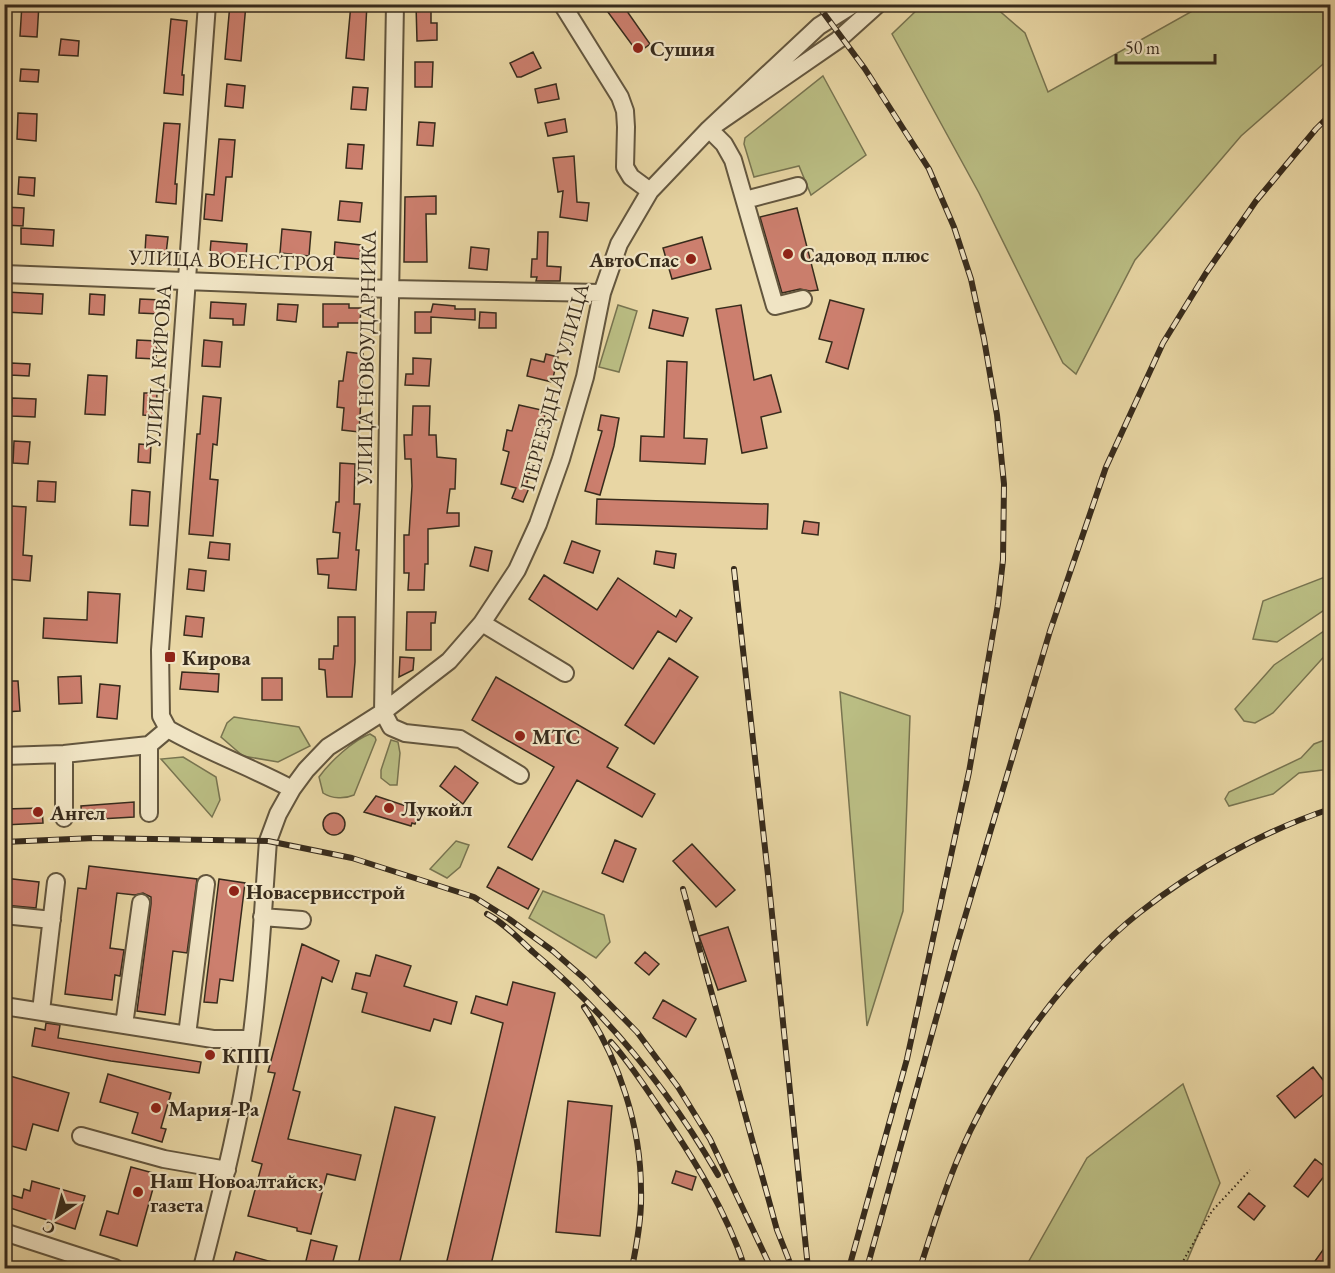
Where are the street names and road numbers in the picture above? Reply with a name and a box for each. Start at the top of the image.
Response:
street label: УЛИЦА НОВОУДАРНИКА [350,230,382,487]
street label: УЛИЦА ВОЕНСТРОЯ [128,243,335,277]
street label: ПЕРЕЕЗДНАЯ УЛИЦА [513,280,595,494]
street label: УЛИЦА КИРОВА [139,283,177,450]

